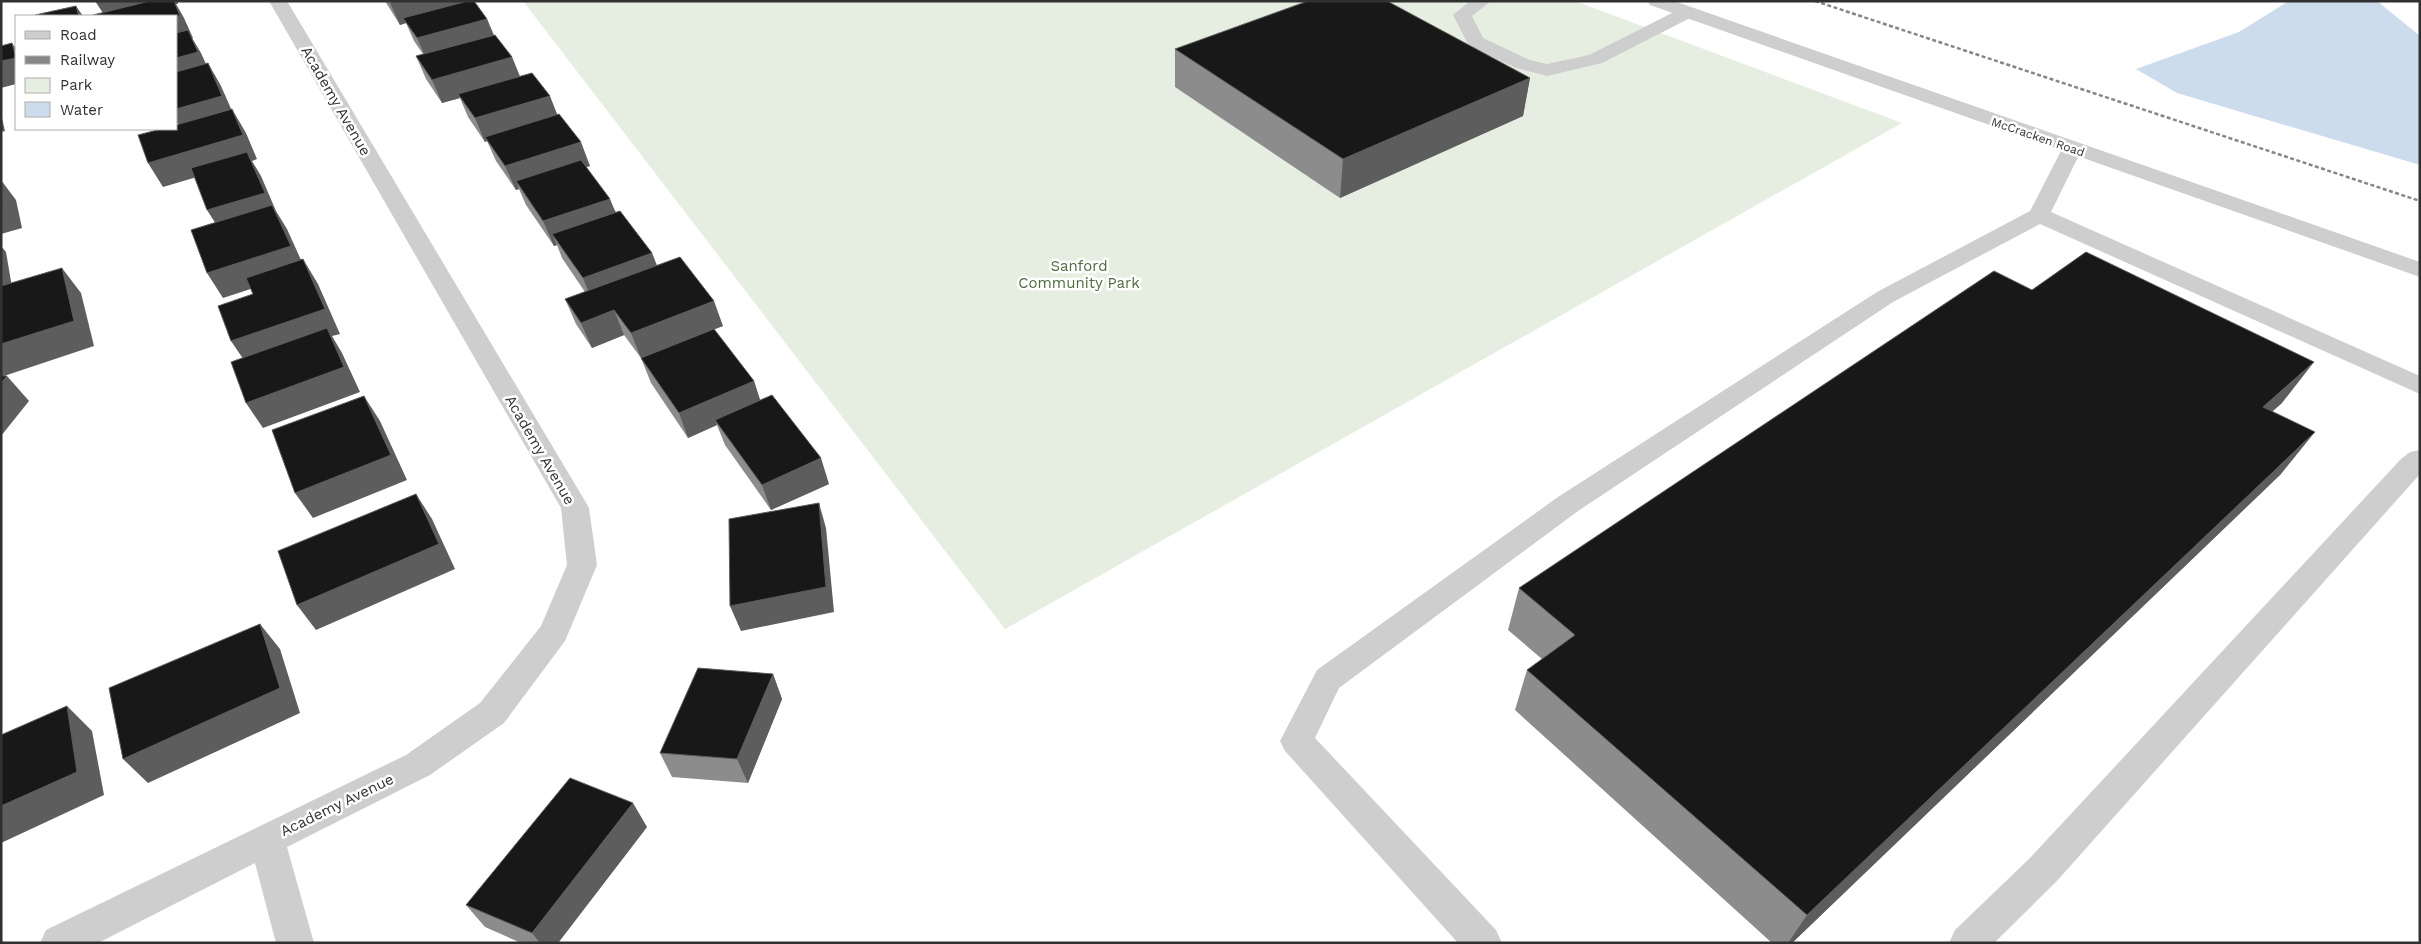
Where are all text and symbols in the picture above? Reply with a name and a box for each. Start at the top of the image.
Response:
legend [15,15,178,130]
text: Road [60,26,97,44]
street label: Academy Avenue [297,43,375,159]
text: Railway [60,51,115,69]
text: Park [60,76,93,94]
text: Water [60,101,103,119]
street label: McCracken Road [1990,114,2086,160]
park label: Sanford Community Park [1018,257,1140,292]
street label: Academy Avenue [501,392,579,508]
street label: Academy Avenue [277,770,397,840]

